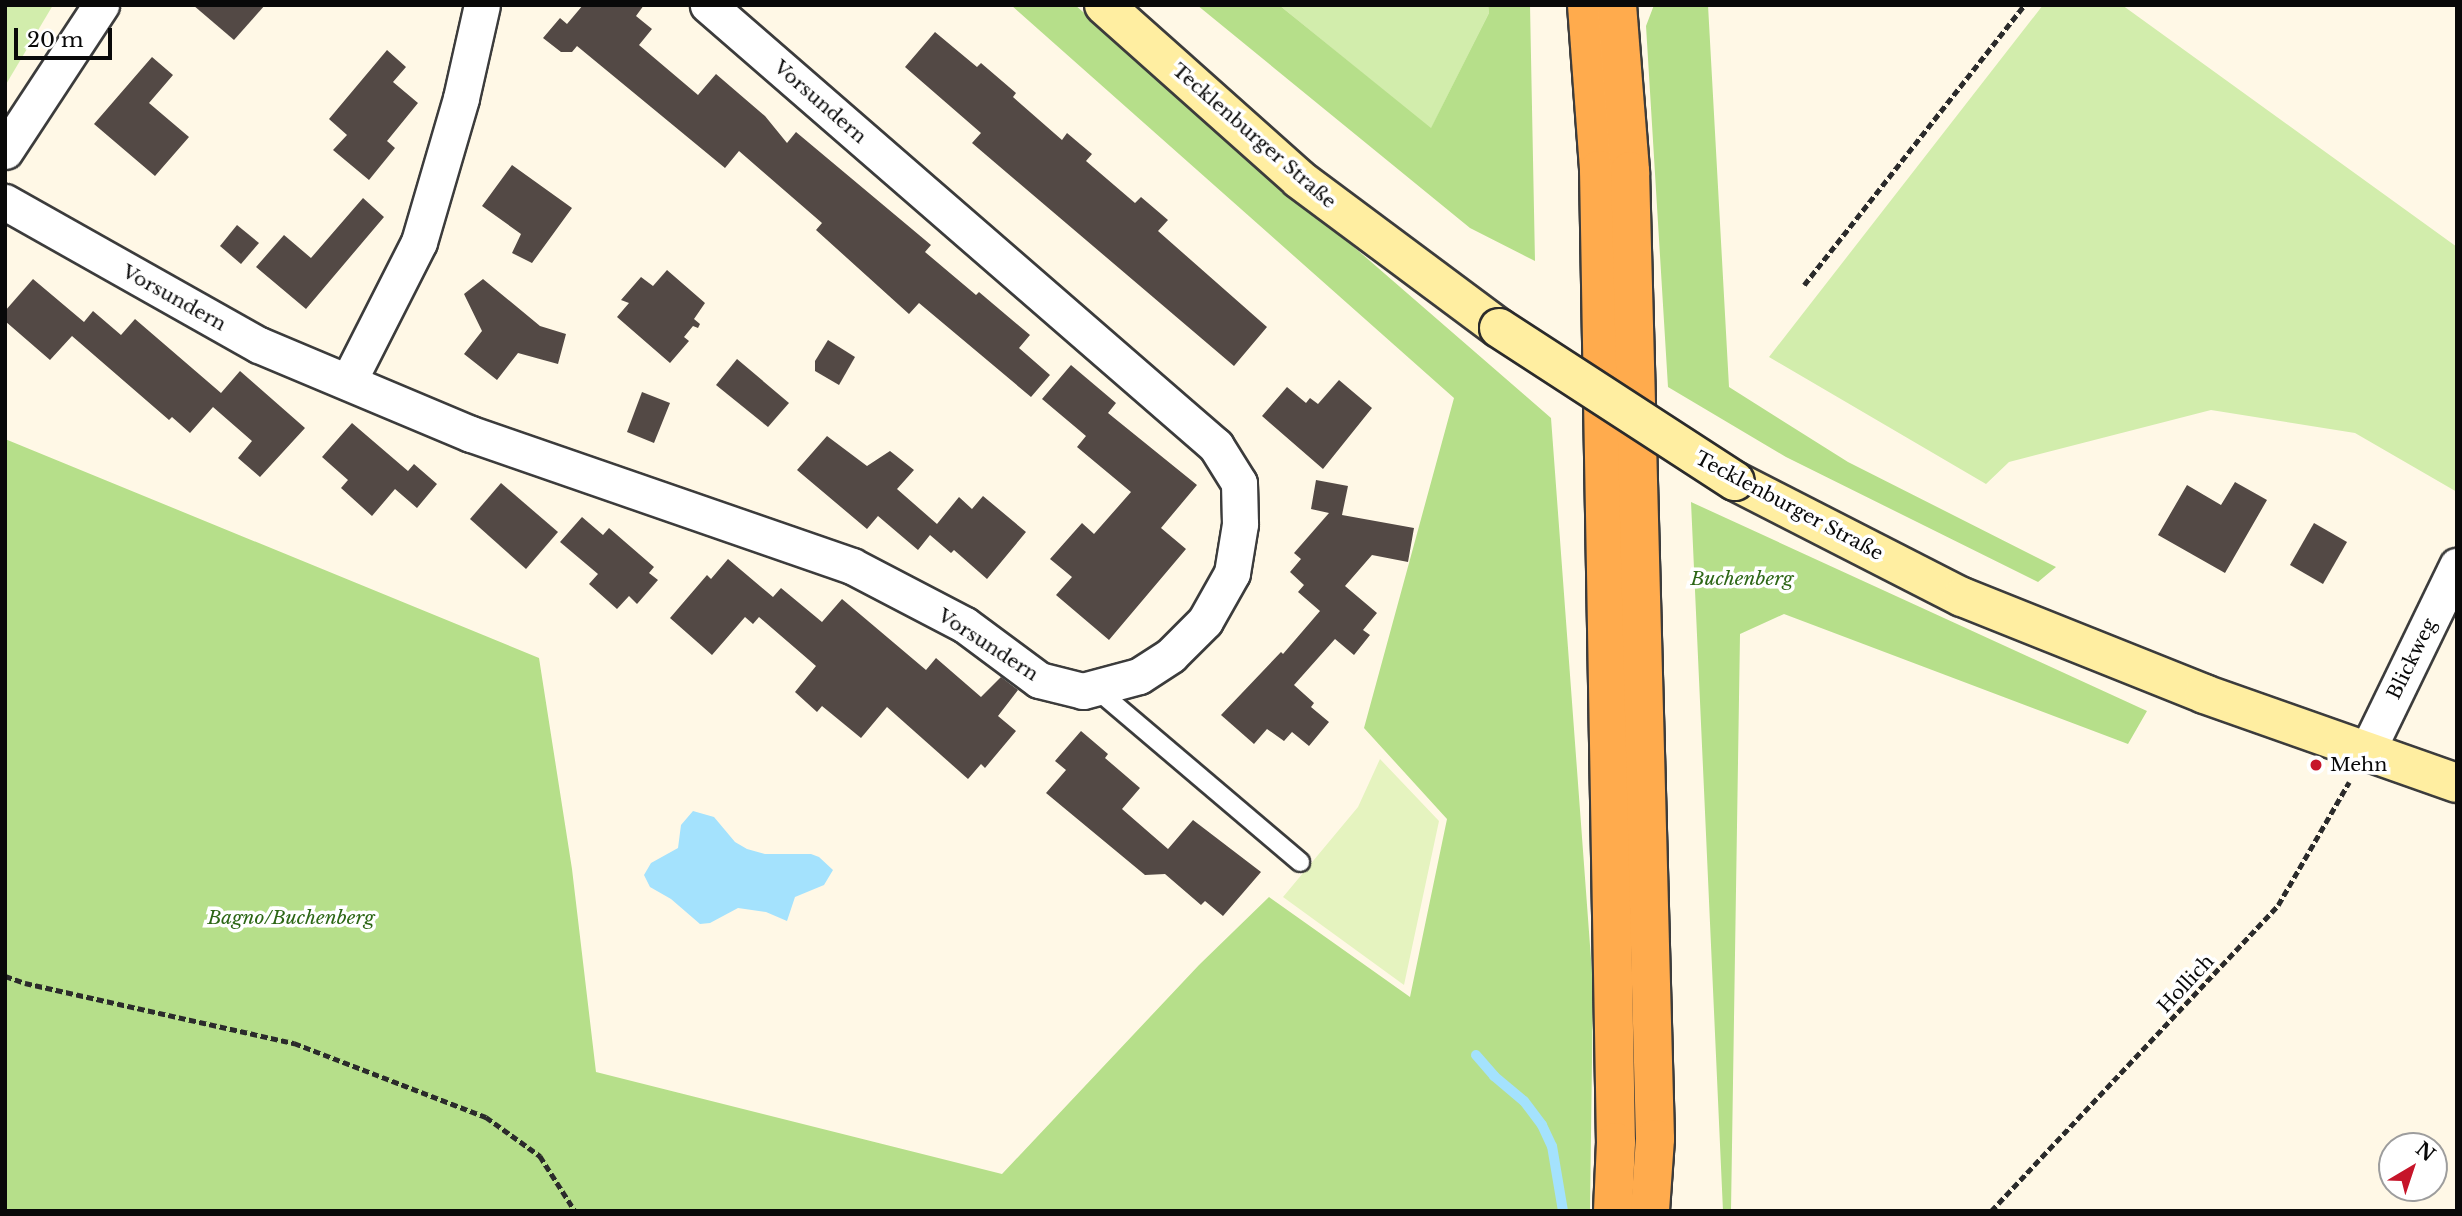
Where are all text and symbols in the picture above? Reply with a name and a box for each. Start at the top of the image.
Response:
scale bar [18,14,116,58]
text: 20 m [27,27,84,53]
street label: Vorsundern [769,56,871,148]
street label: Tecklenburger Straße [1167,59,1341,213]
street label: Vorsundern [118,260,230,336]
street label: Tecklenburger Straße [1691,447,1887,565]
park label: Buchenberg [1691,568,1793,590]
street label: Vorsundern [934,604,1042,686]
street label: Blickweg [2383,615,2441,703]
place label: Mehn [2330,754,2387,776]
marker: Mehn [2308,757,2324,773]
park label: Bagno/Buchenberg [207,907,375,929]
street label: Hollich [2153,950,2219,1018]
north arrow [2378,1132,2448,1202]
text: N [2411,1137,2439,1166]

